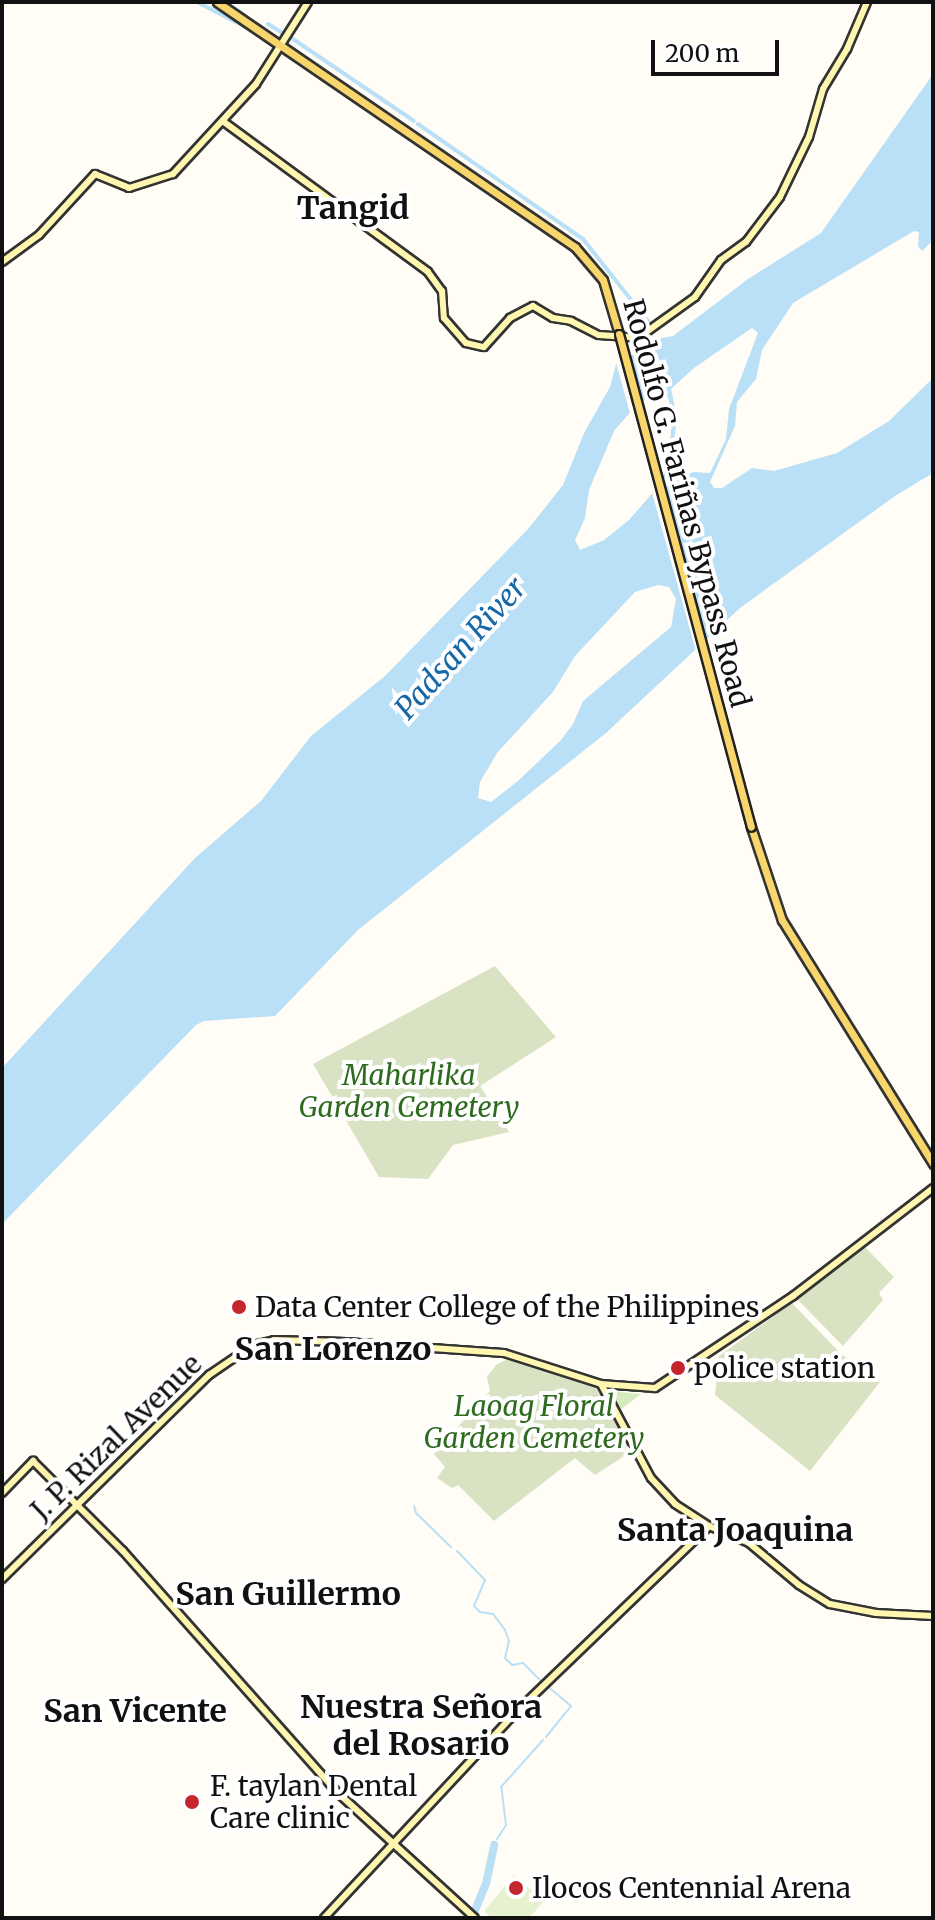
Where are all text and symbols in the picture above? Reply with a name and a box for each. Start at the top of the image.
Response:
scale bar [655,24,783,74]
text: 200 m [665,38,739,69]
district label: Tangid [297,189,409,227]
street label: Rodolfo G. Fariñas Bypass Road [616,295,758,711]
water label: Padsan River [387,570,533,726]
park label: Maharlika Garden Cemetery [299,1058,519,1124]
place label: Data Center College of the Philippines [255,1290,760,1324]
marker: Data Center College of the Philippines [230,1298,248,1316]
district label: San Lorenzo [235,1330,431,1368]
street label: J. P. Rizal Avenue [24,1347,208,1527]
place label: police station [694,1351,875,1385]
marker: police station [669,1359,687,1377]
park label: Laoag Floral Garden Cemetery [424,1389,644,1455]
district label: Santa Joaquina [617,1511,853,1549]
district label: San Guillermo [175,1575,401,1613]
district label: Nuestra Señora del Rosario [300,1689,542,1764]
district label: San Vicente [43,1692,227,1730]
place label: F. taylan Dental Care clinic [210,1769,417,1835]
marker: F. taylan Dental Care clinic [181,1791,203,1813]
place label: Ilocos Centennial Arena [532,1871,851,1905]
marker: Ilocos Centennial Arena [507,1879,525,1897]

